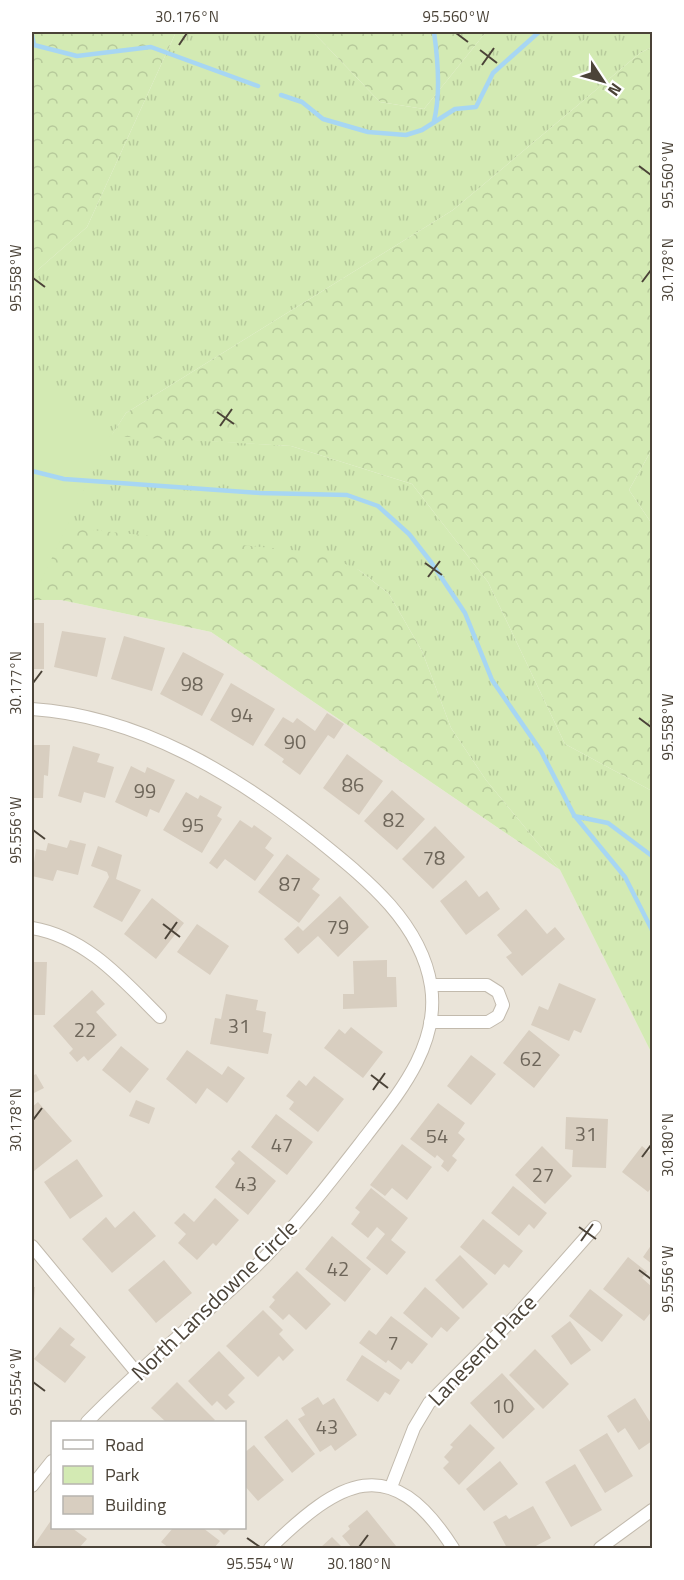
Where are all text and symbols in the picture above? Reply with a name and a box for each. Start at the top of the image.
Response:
text: 30.176°N [155,5,219,28]
text: 95.560°W [423,5,489,28]
north arrow [573,51,633,111]
text: N [602,78,628,101]
text: 95.560°W [656,142,679,208]
text: 30.178°N [656,238,679,302]
text: 95.558°W [4,245,27,311]
text: 30.177°N [4,651,27,715]
house number: 98 [181,668,203,699]
text: 95.558°W [656,694,679,760]
house number: 94 [231,699,253,730]
house number: 90 [284,726,306,757]
house number: 86 [342,769,364,800]
house number: 99 [134,775,156,806]
text: 95.556°W [4,797,27,863]
house number: 82 [383,804,405,835]
house number: 95 [182,809,204,840]
house number: 78 [423,842,445,873]
house number: 87 [279,868,301,899]
house number: 79 [327,911,349,942]
house number: 31 [228,1010,250,1041]
house number: 22 [74,1014,96,1045]
house number: 62 [520,1043,542,1074]
text: 30.178°N [4,1088,27,1152]
text: 30.180°N [656,1113,679,1177]
house number: 31 [575,1118,597,1149]
house number: 54 [426,1120,448,1151]
house number: 47 [271,1129,293,1160]
house number: 27 [532,1159,554,1190]
house number: 43 [235,1168,257,1199]
street label: North Lansdowne Circle [123,1211,305,1389]
text: 95.556°W [656,1246,679,1312]
house number: 42 [327,1253,349,1284]
street label: Lanesend Place [420,1286,544,1414]
house number: 7 [387,1327,399,1358]
text: 95.554°W [4,1349,27,1415]
house number: 10 [492,1390,514,1421]
house number: 43 [316,1411,338,1442]
legend [51,1421,246,1529]
text: Road [105,1431,144,1458]
text: Park [105,1461,140,1488]
text: Building [105,1491,166,1518]
text: 95.554°W [227,1552,293,1575]
text: 30.180°N [327,1552,391,1575]

